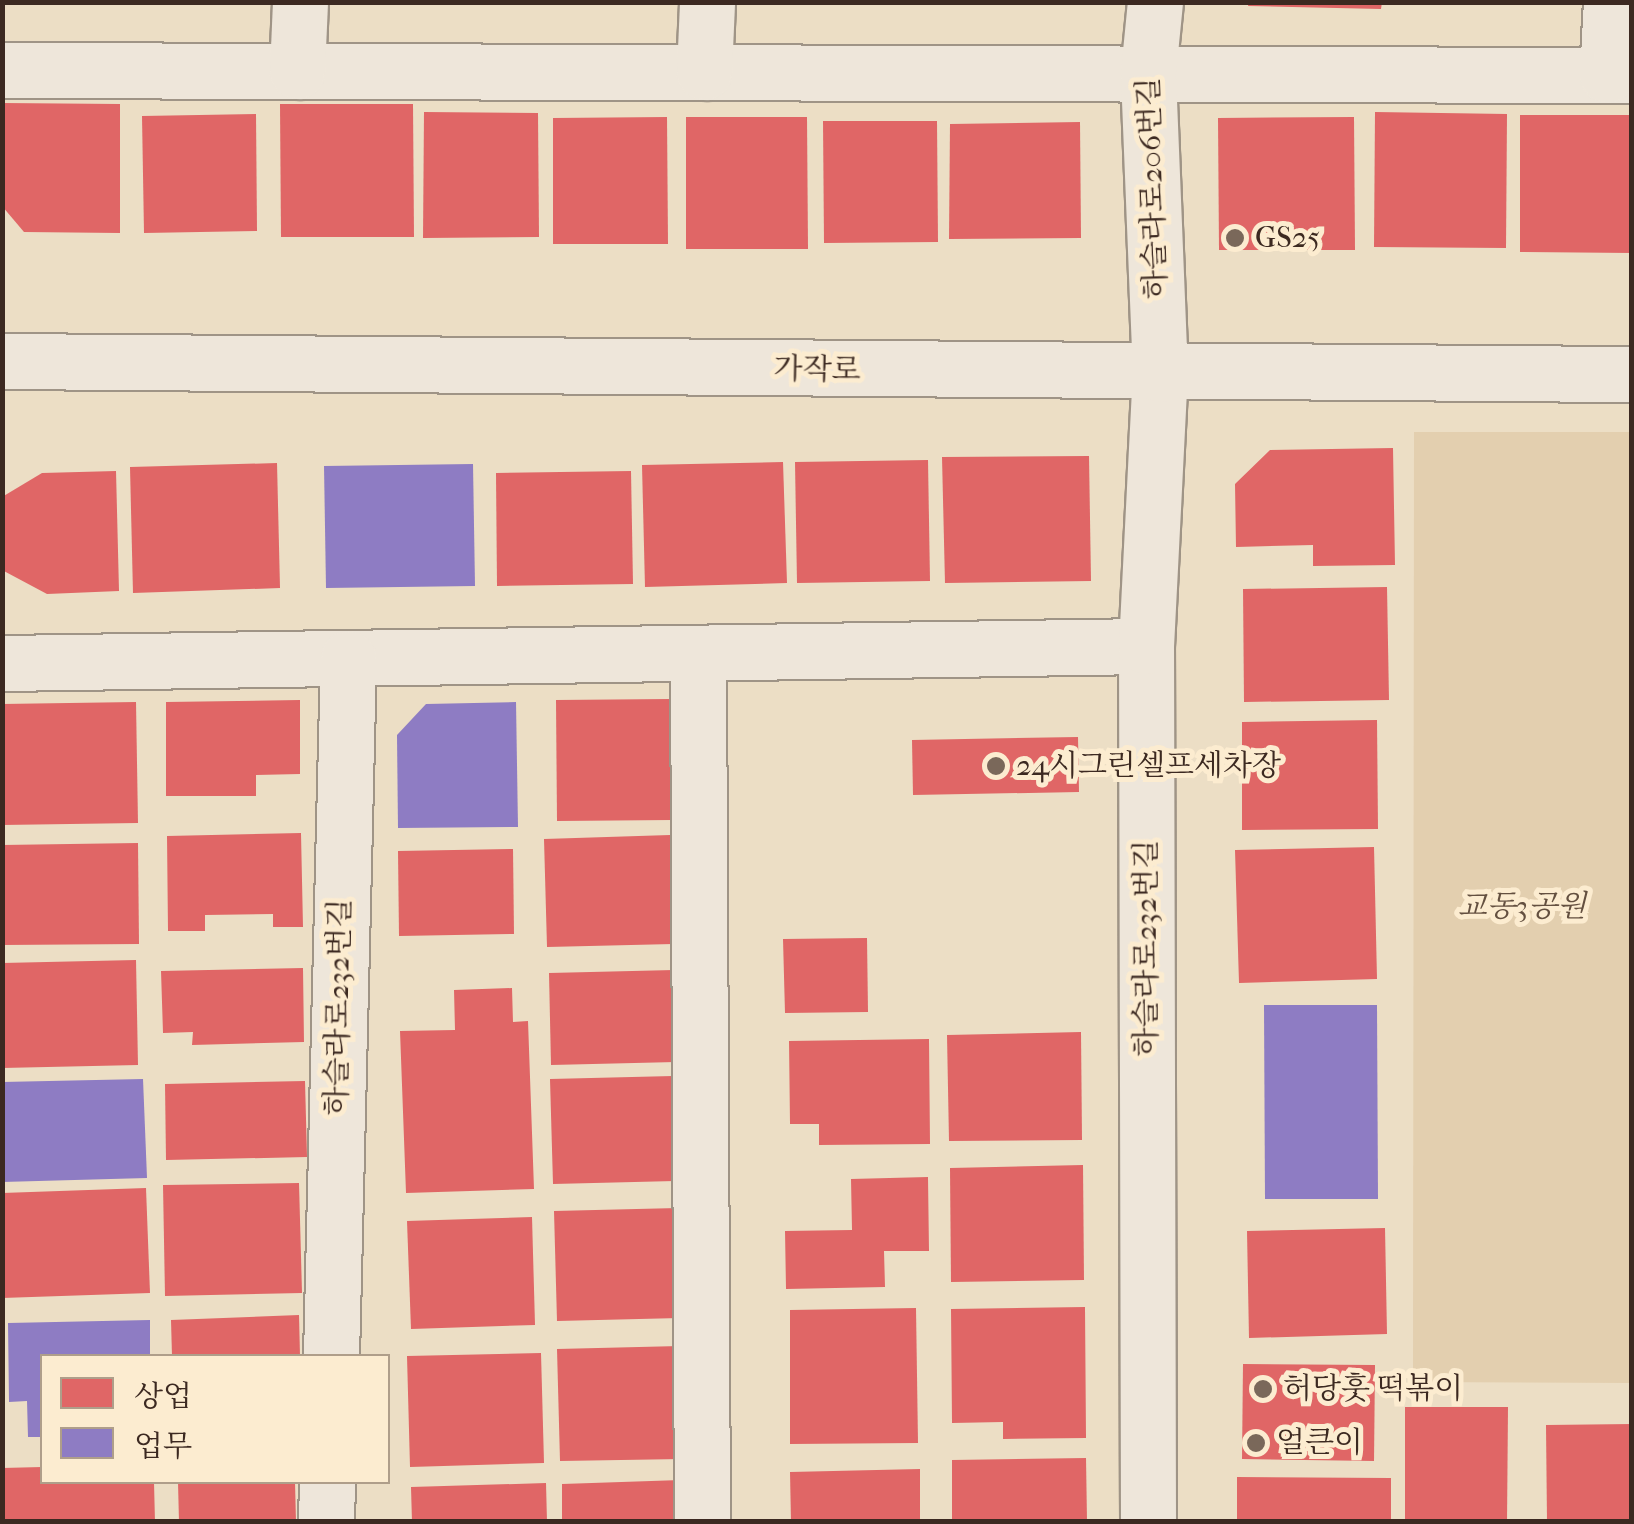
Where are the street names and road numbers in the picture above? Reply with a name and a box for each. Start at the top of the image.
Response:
street label: 하슬라로206번길 [1131,76,1175,300]
street label: 가작로 [773,351,861,389]
street label: 하슬라로232번길 [1129,839,1165,1057]
street label: 하슬라로232번길 [319,898,359,1116]

